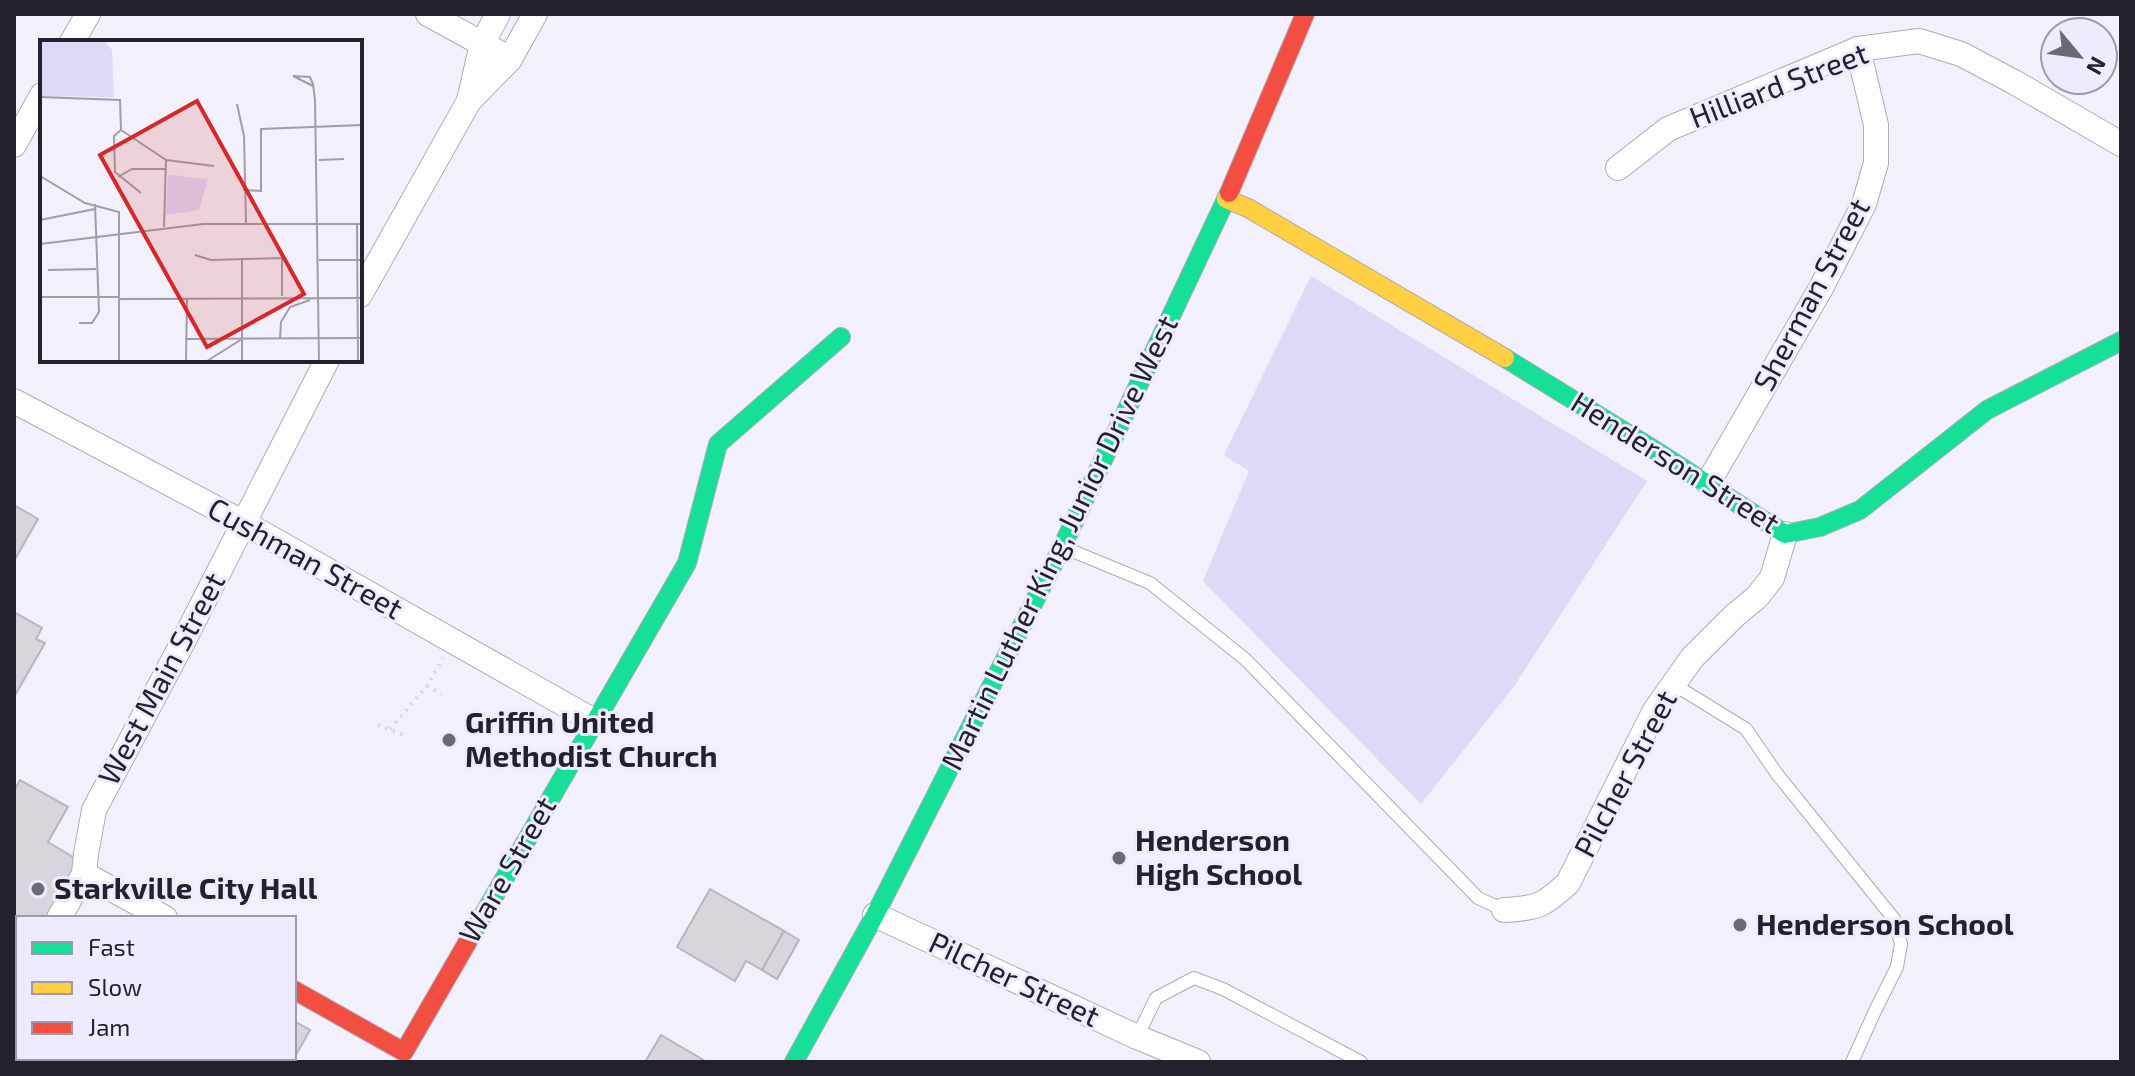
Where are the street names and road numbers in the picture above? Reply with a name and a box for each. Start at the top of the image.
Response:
street label: Hilliard Street [1684,34,1873,135]
street label: Sherman Street [1744,192,1876,396]
street label: Martin Luther King, Junior Drive West [932,309,1184,775]
street label: Henderson Street [1565,383,1787,540]
street label: Cushman Street [202,489,410,626]
street label: West Main Street [89,566,231,790]
street label: Pilcher Street [1565,683,1683,863]
street label: Ware Street [450,790,562,948]
street label: Pilcher Street [924,923,1106,1033]

